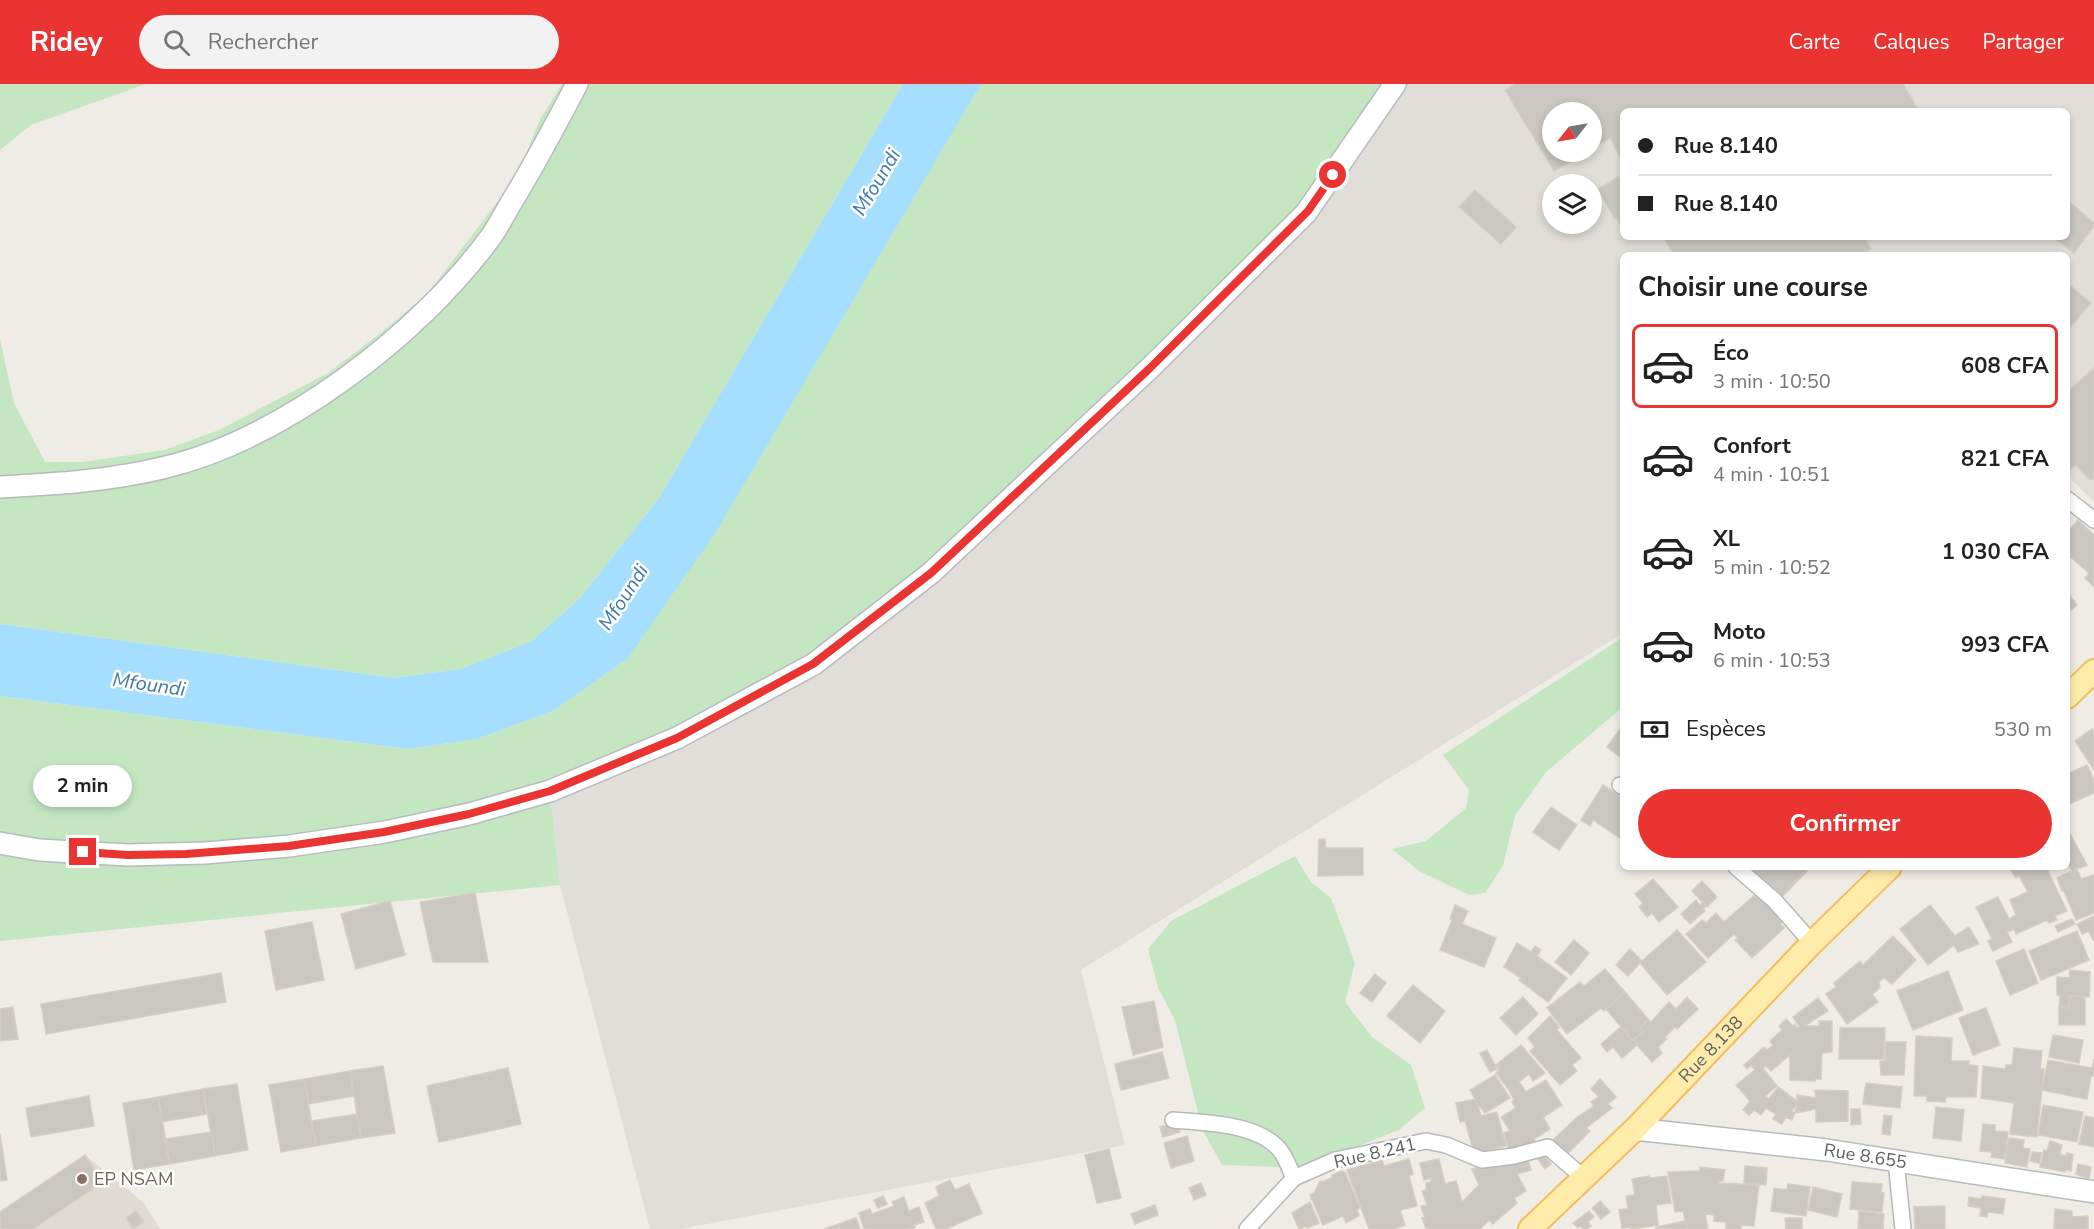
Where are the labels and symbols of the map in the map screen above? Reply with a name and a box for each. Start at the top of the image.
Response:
north arrow [1542,102,1602,162]
water label: Mfoundi [846,144,907,221]
route start [1319,161,1346,188]
water label: Mfoundi [592,559,655,635]
water label: Mfoundi [111,666,188,703]
callout: 2 min [34,765,132,807]
route end [69,838,96,865]
street label: Rue 8.138 [1673,1011,1748,1088]
street label: Rue 8.241 [1332,1132,1418,1174]
street label: Rue 8.655 [1822,1138,1909,1174]
place label: EP NSAM [94,1167,173,1191]
marker: EP NSAM [75,1172,89,1186]

